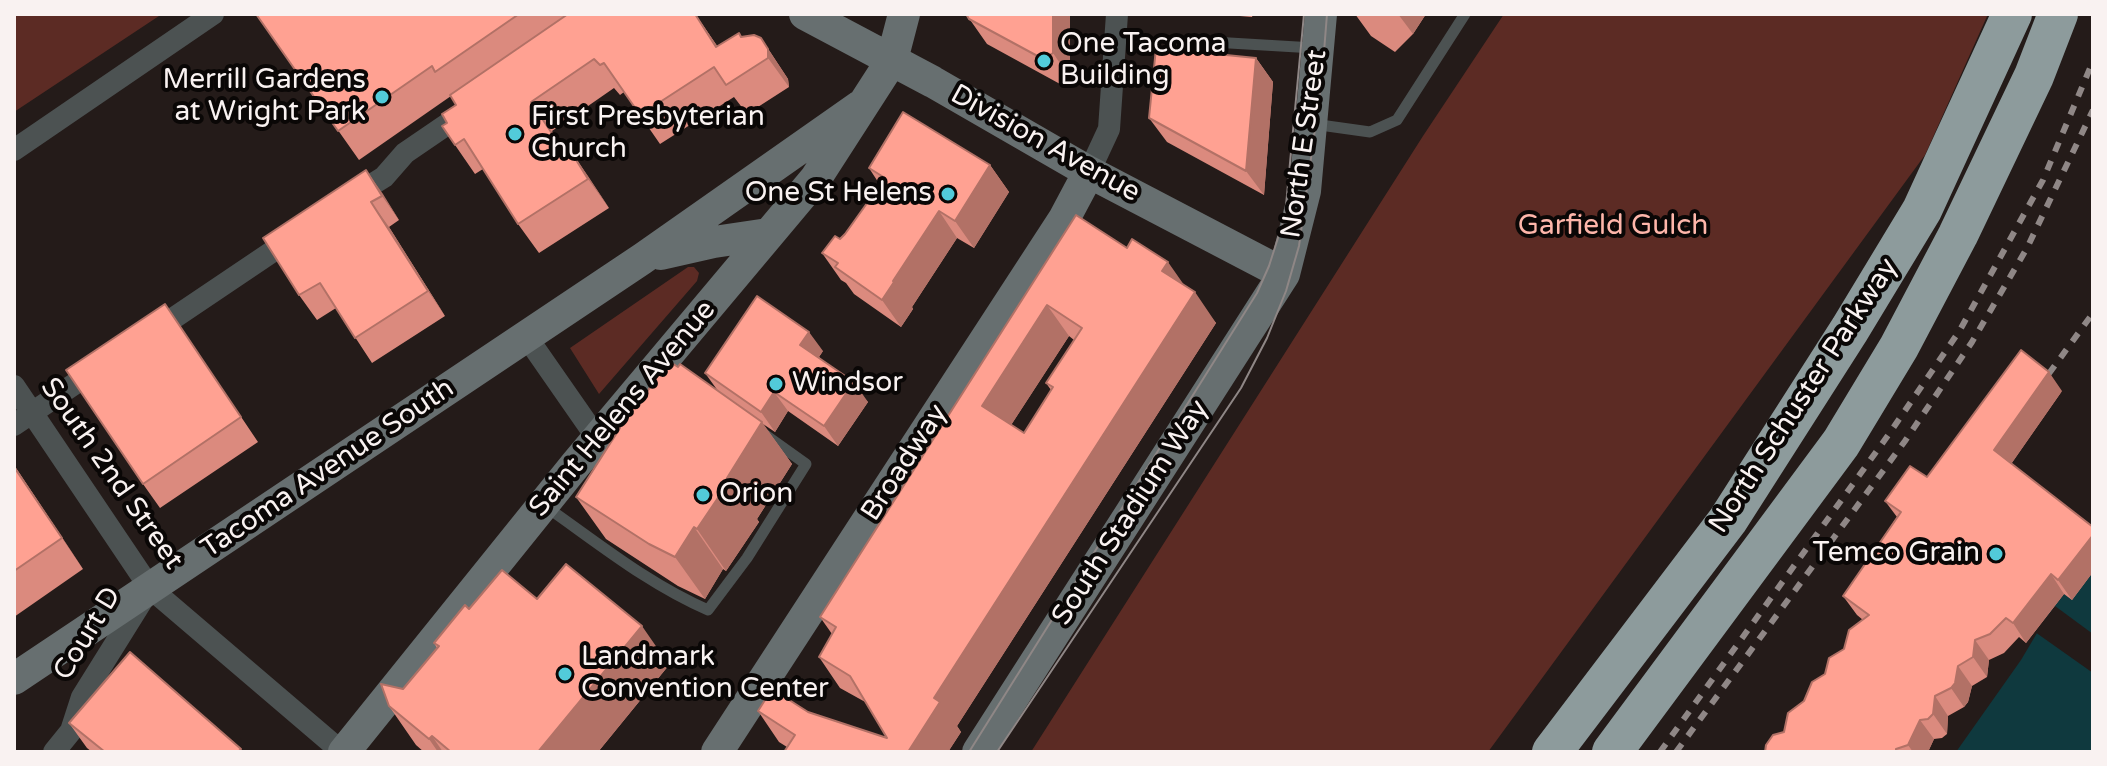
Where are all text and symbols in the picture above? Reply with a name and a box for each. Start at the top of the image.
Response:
place label: One Tacoma Building [1060,28,1226,94]
street label: North E Street [1275,48,1335,240]
marker: One Tacoma Building [1035,52,1053,70]
place label: Merrill Gardens at Wright Park [163,64,366,130]
street label: Division Avenue [944,78,1146,210]
marker: Merrill Gardens at Wright Park [373,88,391,106]
place label: First Presbyterian Church [531,101,765,167]
marker: First Presbyterian Church [506,125,524,143]
place label: One St Helens [745,177,932,211]
marker: One St Helens [939,185,957,203]
park label: Garfield Gulch [1518,210,1708,244]
street label: North Schuster Parkway [1702,252,1906,540]
street label: Saint Helens Avenue [523,294,723,524]
place label: Windsor [792,367,903,401]
street label: South 2nd Street [32,372,190,576]
street label: Tacoma Avenue South [195,372,461,566]
marker: Windsor [767,375,785,393]
street label: South Stadium Way [1046,394,1216,632]
street label: Broadway [855,398,955,528]
place label: Orion [719,478,793,512]
marker: Orion [694,486,712,504]
place label: Temco Grain [1812,537,1980,571]
marker: Temco Grain [1987,545,2005,563]
street label: Court D [47,581,129,687]
place label: Landmark Convention Center [581,641,829,707]
marker: Landmark Convention Center [556,665,574,683]

